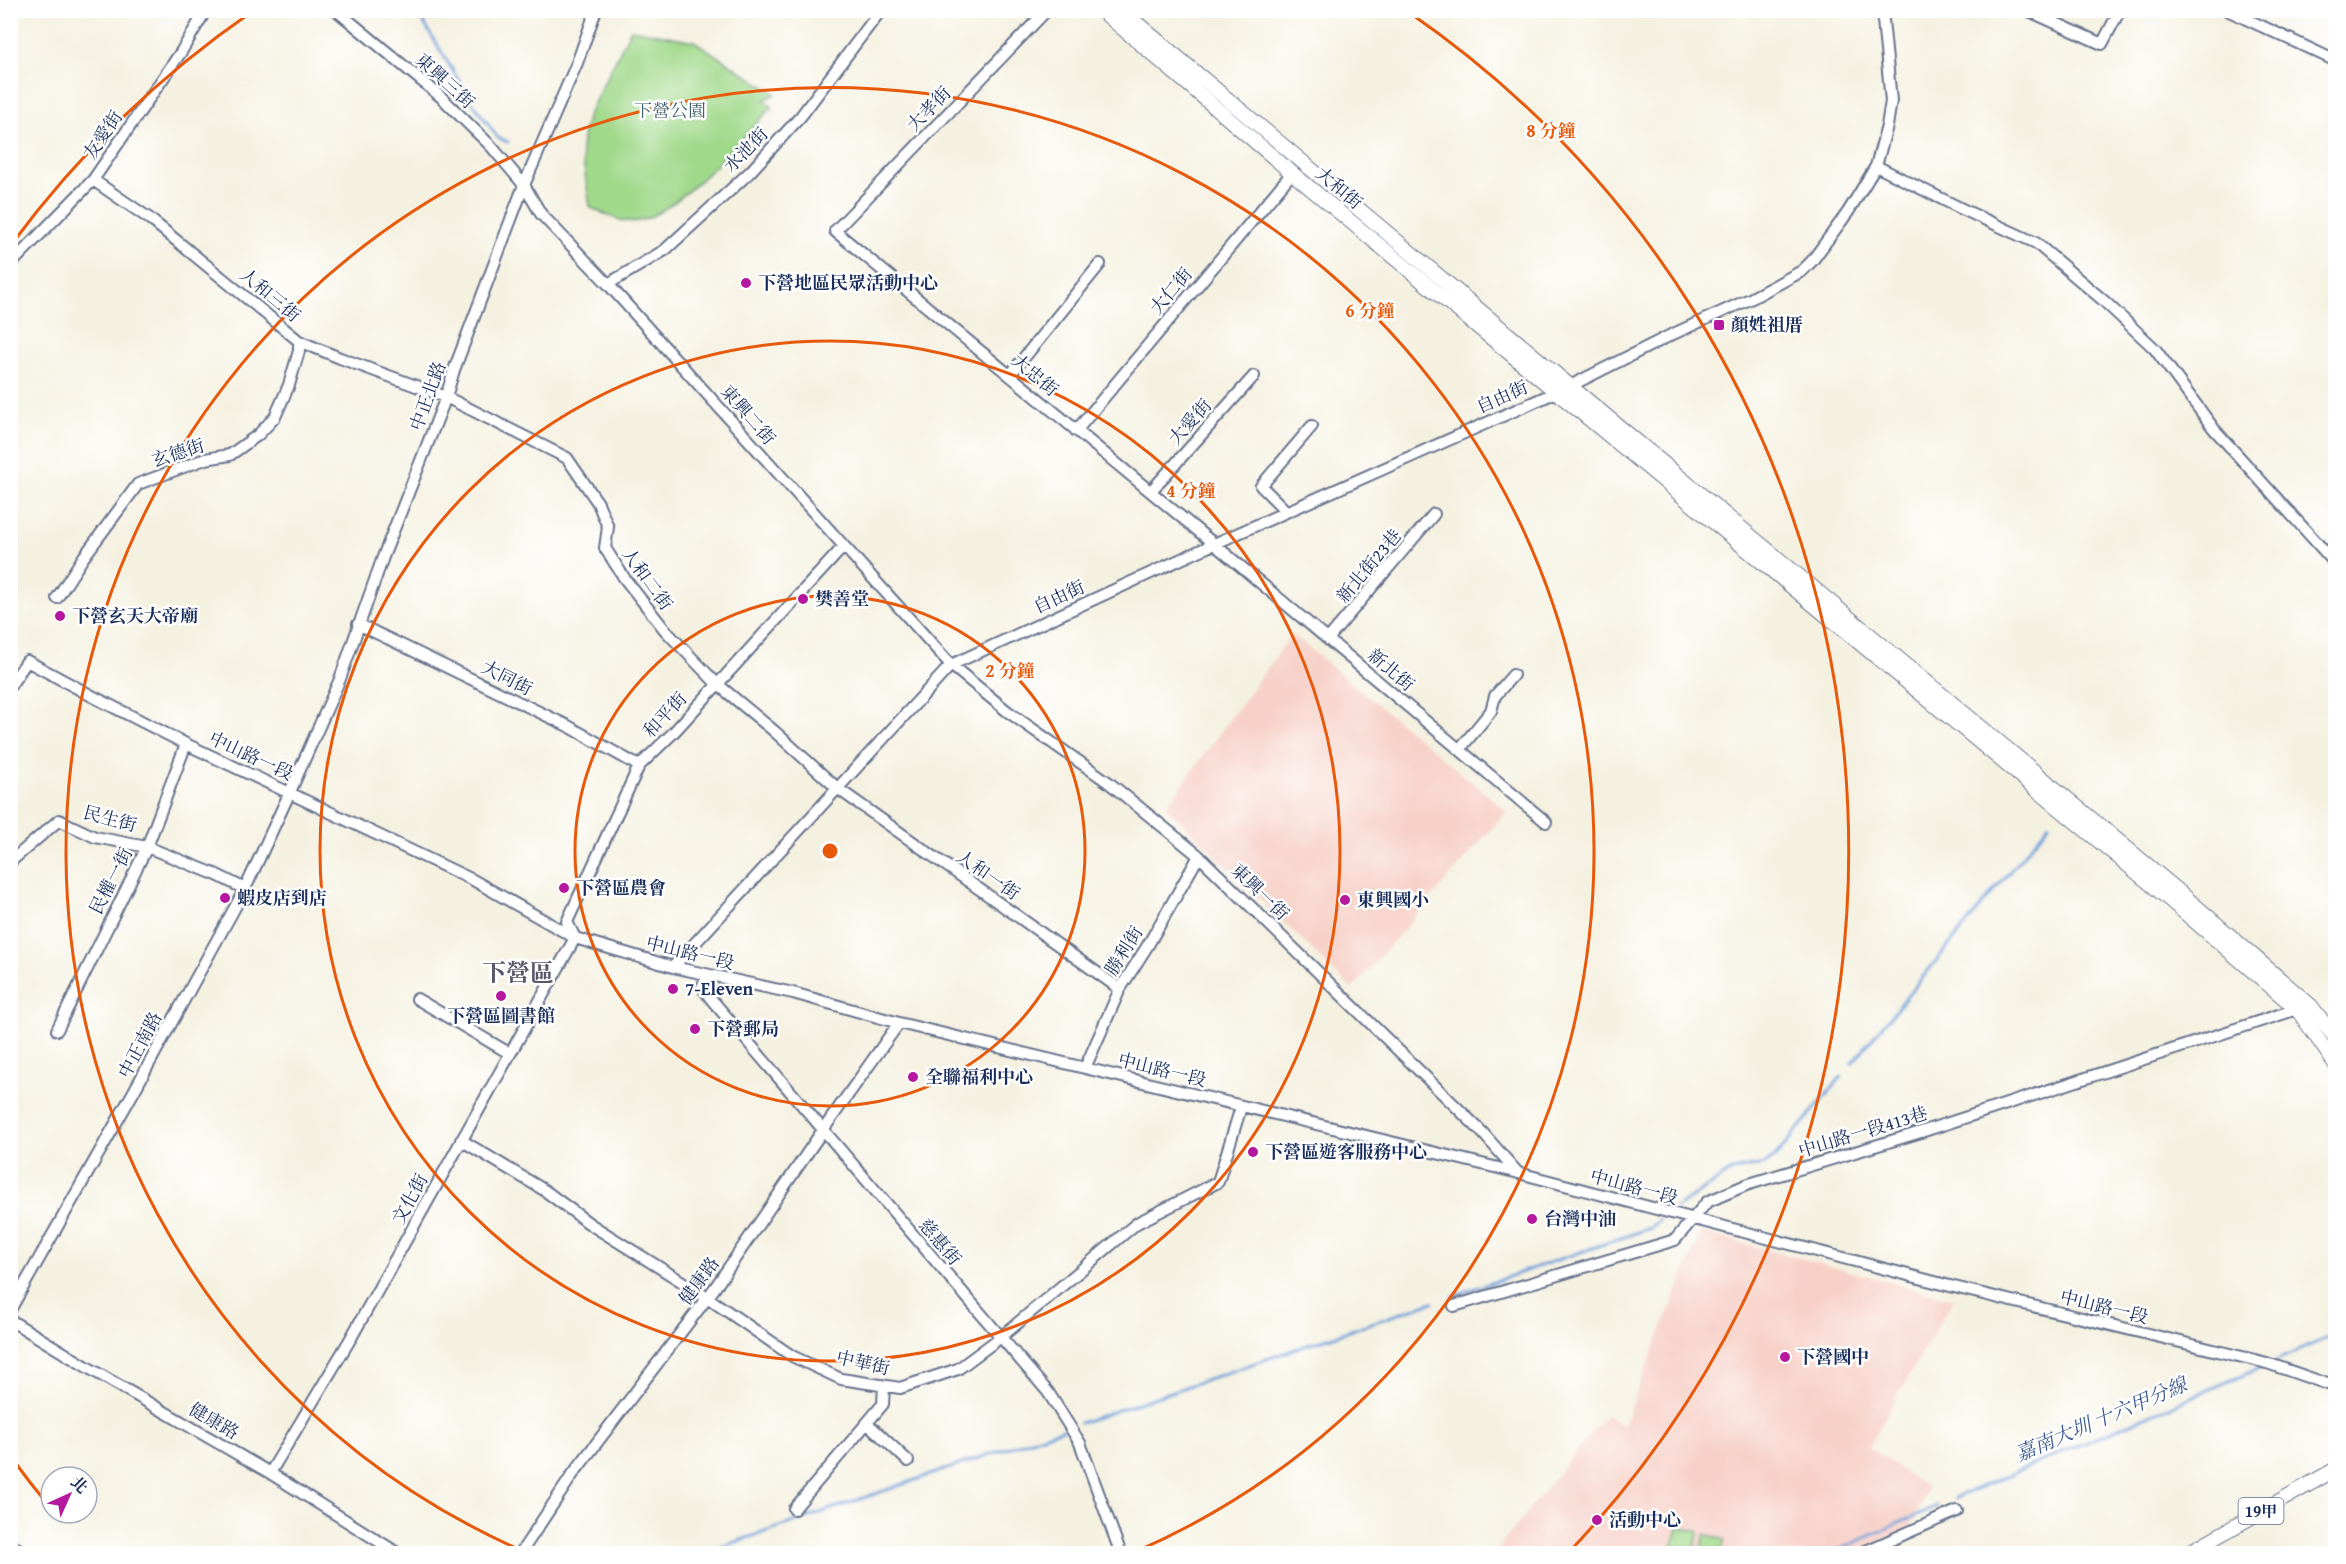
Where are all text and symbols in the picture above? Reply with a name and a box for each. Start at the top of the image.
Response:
street label: 東興三街 [410,47,481,115]
street label: 大孝街 [900,80,957,137]
park label: 下營公園 [634,97,706,124]
street label: 友愛街 [76,105,129,165]
text: 8 分鐘 [1526,117,1576,144]
street label: 水池街 [717,121,774,178]
street label: 大和街 [1310,160,1369,215]
street label: 人和三街 [234,261,307,328]
street label: 大仁街 [1143,261,1198,320]
place label: 下營地區民眾活動中心 [758,269,938,296]
marker: 下營地區民眾活動中心 [739,276,753,290]
text: 6 分鐘 [1345,297,1395,324]
place label: 顏姓祖厝 [1731,311,1803,338]
marker: 顏姓祖厝 [1712,318,1726,332]
street label: 大忠街 [1006,347,1065,402]
street label: 中正北路 [403,357,453,434]
street label: 自由街 [1472,373,1532,420]
street label: 東興二街 [715,379,782,451]
street label: 大愛街 [1162,393,1218,451]
street label: 玄德街 [148,431,208,474]
text: 4 分鐘 [1166,477,1216,504]
street label: 新北街23巷 [1330,523,1408,609]
street label: 人和二街 [615,542,679,616]
street label: 自由街 [1029,573,1089,620]
place label: 樊善堂 [815,585,869,612]
marker: 樊善堂 [796,592,810,606]
place label: 下營玄天大帝廟 [72,602,198,629]
marker: 下營玄天大帝廟 [53,609,67,623]
street label: 新北街 [1362,642,1421,697]
street label: 大同街 [477,653,537,702]
text: 2 分鐘 [985,657,1035,684]
street label: 和平街 [636,686,693,744]
street label: 中山路一段 [205,724,298,787]
street label: 民生街 [81,798,140,839]
centre of rings [820,841,840,861]
street label: 民權一街 [82,843,139,919]
street label: 人和一街 [951,843,1026,906]
street label: 東興一街 [1225,857,1296,926]
place label: 下營區農會 [576,874,666,901]
marker: 下營區農會 [557,881,571,895]
place label: 蝦皮店到店 [237,884,327,911]
place label: 東興國小 [1357,886,1429,913]
marker: 蝦皮店到店 [218,891,232,905]
marker: 東興國小 [1338,893,1352,907]
street label: 勝利街 [1098,921,1149,981]
street label: 中山路一段 [643,929,737,977]
district label: 下營區 [482,955,554,990]
place label: 7-Eleven [685,975,754,1002]
marker: 7-Eleven [666,982,680,996]
marker: 下營區圖書館 [494,989,508,1003]
place label: 下營區圖書館 [447,1002,555,1029]
street label: 中正南路 [111,1007,168,1083]
place label: 下營郵局 [707,1015,779,1042]
marker: 下營郵局 [688,1022,702,1036]
street label: 中山路一段 [1115,1046,1209,1094]
place label: 全聯福利中心 [925,1063,1033,1090]
marker: 全聯福利中心 [906,1070,920,1084]
street label: 中山路一段413巷 [1795,1099,1931,1164]
place label: 下營區遊客服務中心 [1265,1138,1427,1165]
marker: 下營區遊客服務中心 [1246,1145,1260,1159]
street label: 中山路一段 [1587,1162,1681,1211]
street label: 文化街 [385,1169,434,1229]
place label: 台灣中油 [1544,1205,1616,1232]
street label: 慈惠街 [913,1212,968,1271]
marker: 台灣中油 [1525,1212,1539,1226]
street label: 健康路 [672,1251,725,1310]
street label: 中山路一段 [2057,1283,2151,1331]
street label: 中華街 [834,1343,892,1382]
place label: 下營國中 [1797,1343,1869,1370]
marker: 下營國中 [1778,1350,1792,1364]
water label: 嘉南大圳 十六甲分線 [2010,1368,2193,1468]
street label: 健康路 [184,1395,244,1446]
north arrow [39,1465,99,1525]
text: 北 [65,1470,94,1499]
road number: 19甲 [2238,1498,2284,1524]
place label: 活動中心 [1609,1506,1681,1533]
marker: 活動中心 [1590,1513,1604,1527]

